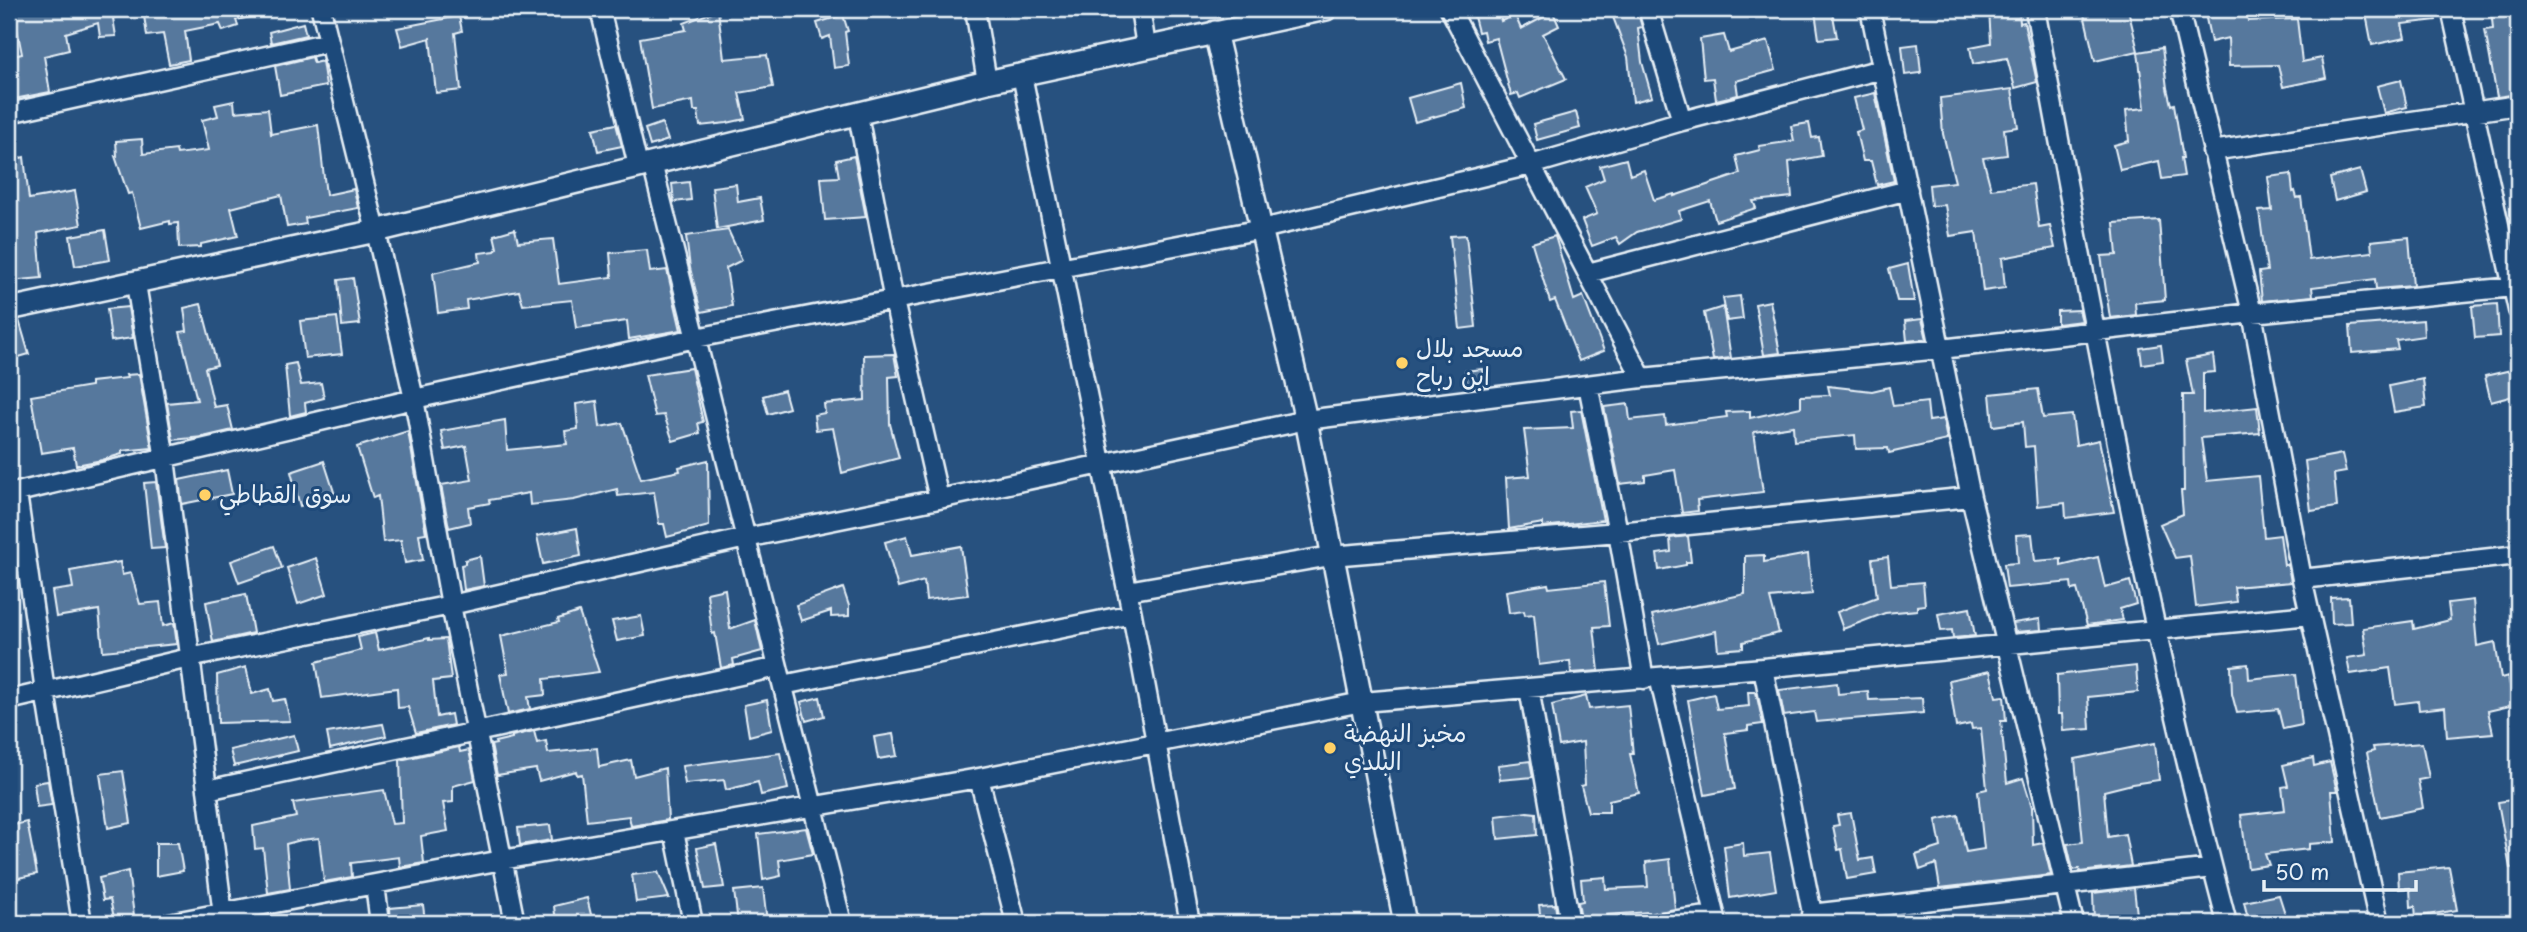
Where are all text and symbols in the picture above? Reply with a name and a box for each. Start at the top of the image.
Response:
place label: مسجد بلال ابن رباح [1416,329,1523,393]
marker: مسجد بلال ابن رباح [1394,355,1410,371]
place label: سوق القطاطي [219,475,351,516]
marker: سوق القطاطي [197,487,213,503]
place label: مخبز النهضة البلدي [1344,714,1466,779]
marker: مخبز النهضة البلدي [1322,740,1338,756]
scale bar [2264,848,2417,892]
text: 50 m [2275,855,2329,887]

